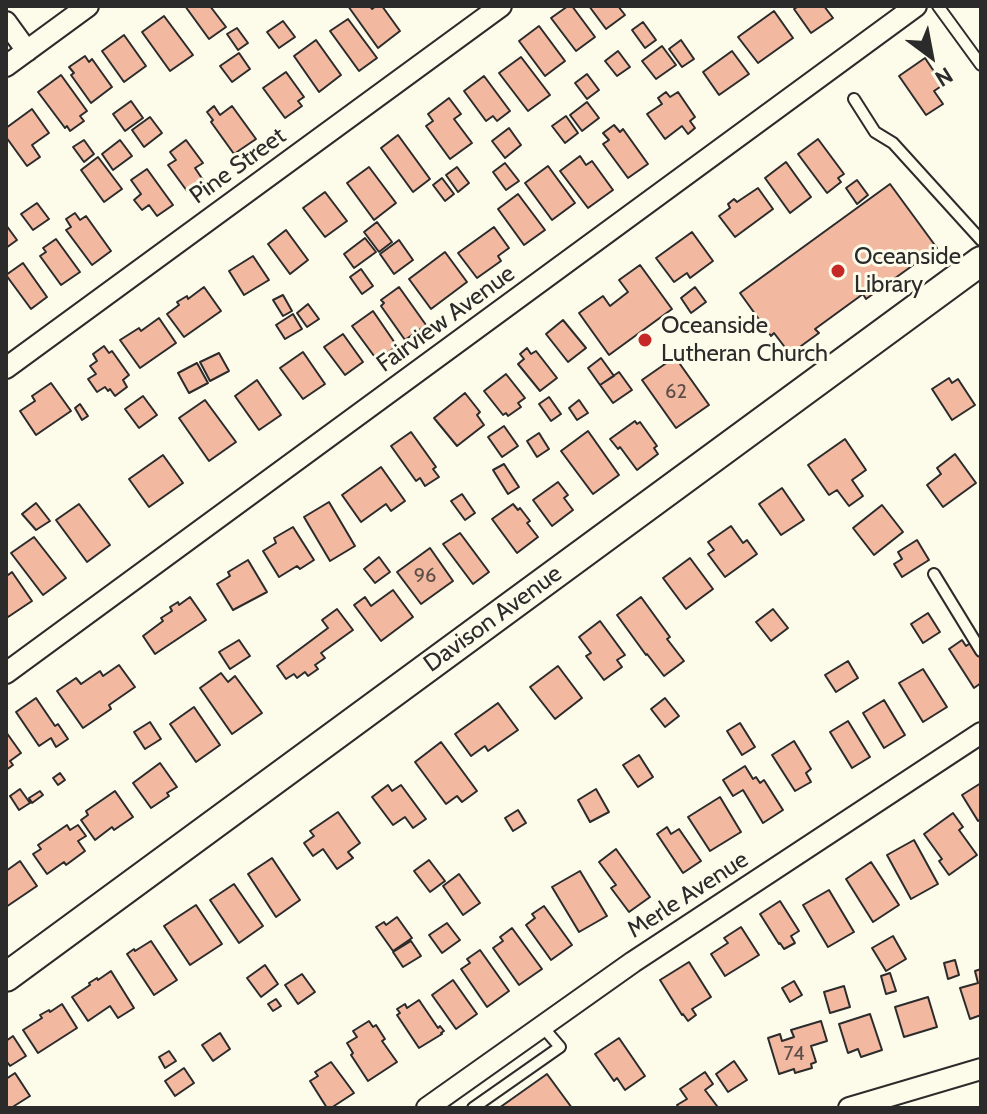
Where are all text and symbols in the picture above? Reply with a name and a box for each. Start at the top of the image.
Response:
north arrow [891,16,971,96]
text: N [930,61,958,92]
street label: Pine Street [184,122,292,210]
place label: Oceanside Library [854,243,961,299]
street label: Fairview Avenue [371,259,521,379]
marker: Oceanside Library [829,262,847,280]
place label: Oceanside Lutheran Church [661,312,828,368]
marker: Oceanside Lutheran Church [636,331,654,349]
house number: 62 [665,380,687,404]
street label: Davison Avenue [418,559,568,679]
house number: 96 [414,564,436,588]
street label: Merle Avenue [622,845,754,945]
house number: 74 [784,1042,804,1066]

